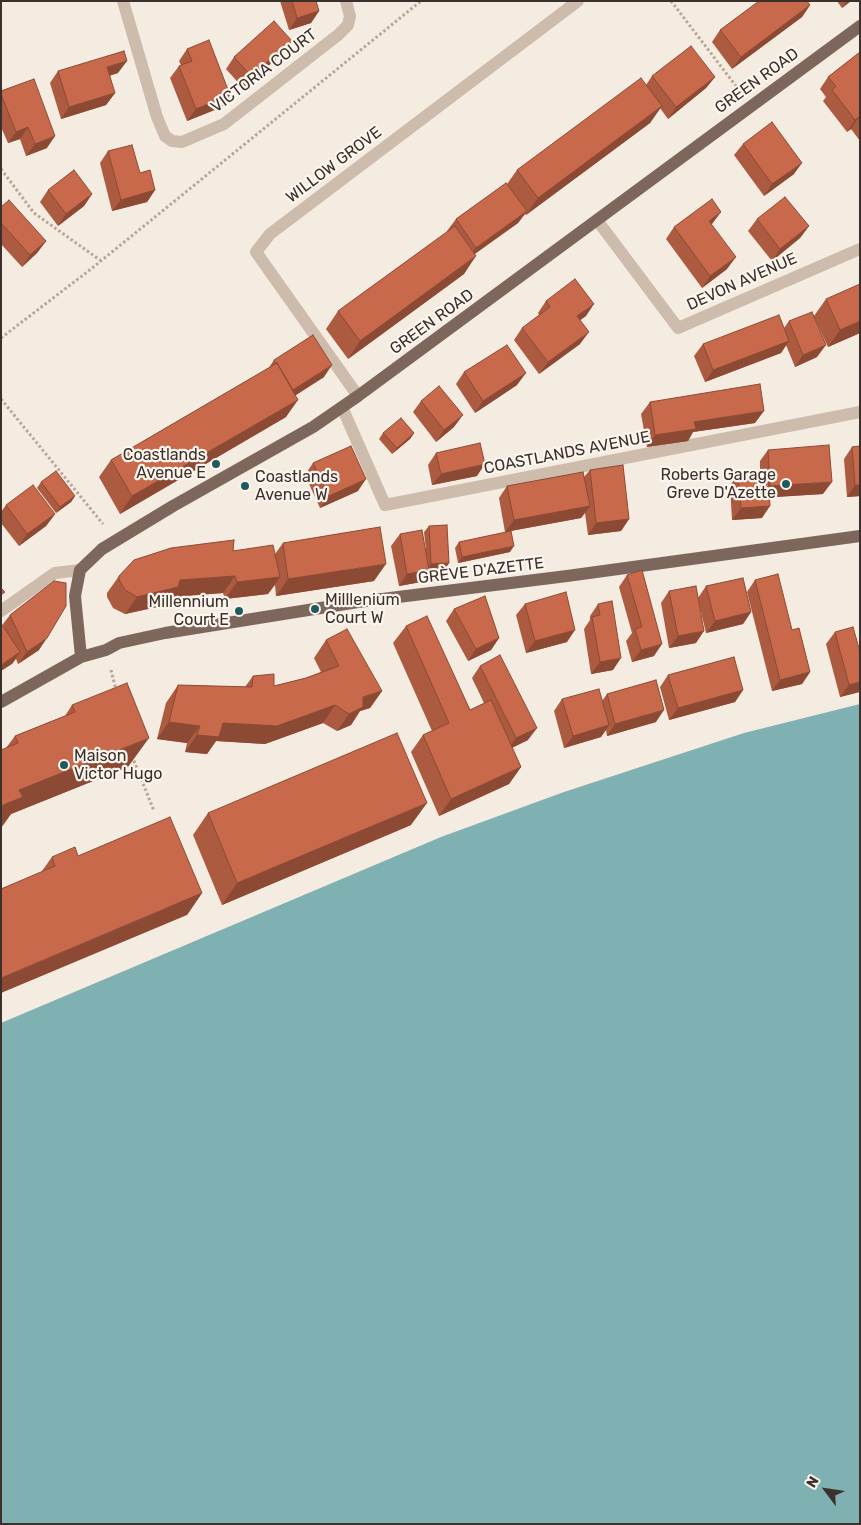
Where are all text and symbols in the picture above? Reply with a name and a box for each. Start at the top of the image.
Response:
street label: VICTORIA COURT [207,25,321,117]
street label: GREEN ROAD [711,44,803,118]
street label: WILLOW GROVE [282,123,386,207]
street label: DEVON AVENUE [684,249,800,315]
street label: GREEN ROAD [386,285,478,359]
street label: COASTLANDS AVENUE [482,427,652,479]
place label: Coastlands Avenue E [123,445,206,483]
marker: Coastlands Avenue E [210,458,222,470]
place label: Roberts Garage Greve D'Azette [661,465,776,503]
place label: Coastlands Avenue W [255,467,338,505]
marker: Roberts Garage Greve D'Azette [780,478,792,490]
marker: Coastlands Avenue W [239,480,251,492]
street label: GRÈVE D'AZETTE [417,554,545,588]
place label: Milllenium Court W [325,590,400,628]
place label: Millennium Court E [149,592,229,630]
marker: Milllenium Court W [309,603,321,615]
marker: Millennium Court E [233,605,245,617]
place label: Maison Victor Hugo [74,746,162,784]
marker: Maison Victor Hugo [58,759,70,771]
north arrow [801,1465,851,1515]
text: N [803,1473,823,1491]

